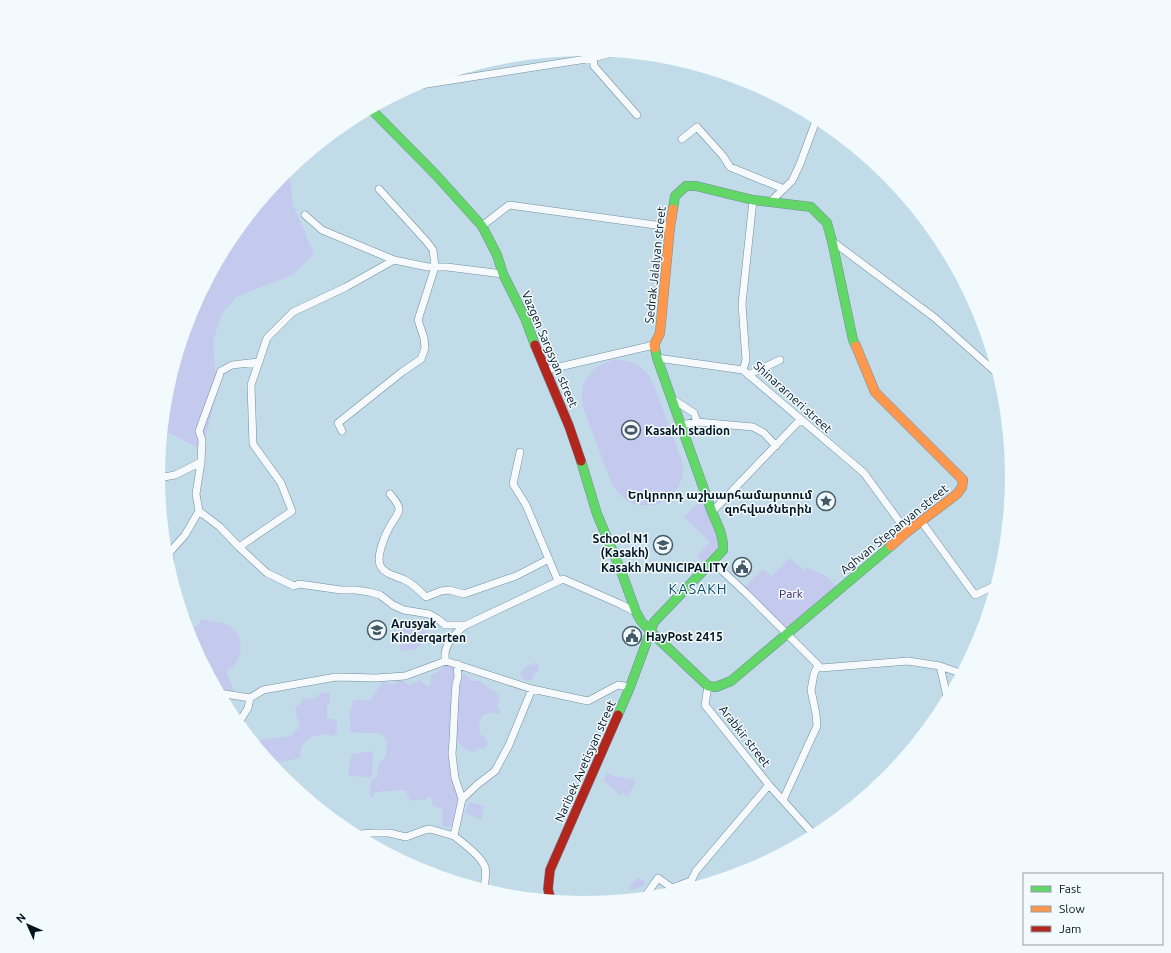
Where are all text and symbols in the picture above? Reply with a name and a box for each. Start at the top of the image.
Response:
street label: Sedrak Jalalyan street [642,205,668,324]
street label: Vazgen Sargsyan street [520,289,581,409]
street label: Shinararneri street [751,359,835,436]
sports icon: Kasakh stadion [620,419,642,441]
place label: Kasakh stadion [645,424,730,437]
street label: Aghvan Stepanyan street [838,481,951,576]
place label: Երկրորդ աշխարհամարտում զոհվածներին [628,488,812,516]
place icon: Երկրորդ աշխարհամարտում զոհվածներին [815,490,837,512]
place label: School N1 (Kasakh) [593,532,649,560]
school or university icon: School N1 (Kasakh) [652,534,674,556]
public building icon: Kasakh MUNICIPALITY [731,556,753,578]
place label: Kasakh MUNICIPALITY [601,561,728,574]
district label: KASAKH [668,581,728,597]
park label: Park [779,587,803,600]
place label: Arusyak Kinderqarten [391,617,466,644]
school or university icon: Arusyak Kinderqarten [366,619,388,641]
public building icon: HayPost 2415 [621,625,643,647]
place label: HayPost 2415 [646,630,723,643]
street label: Naribek Avetisyan street [552,698,618,824]
street label: Arabkir street [717,703,773,769]
legend [1023,873,1163,945]
text: Fast [1059,882,1081,895]
text: Slow [1059,902,1085,915]
north arrow [8,905,48,945]
text: N [14,911,28,925]
text: Jam [1059,922,1081,935]

